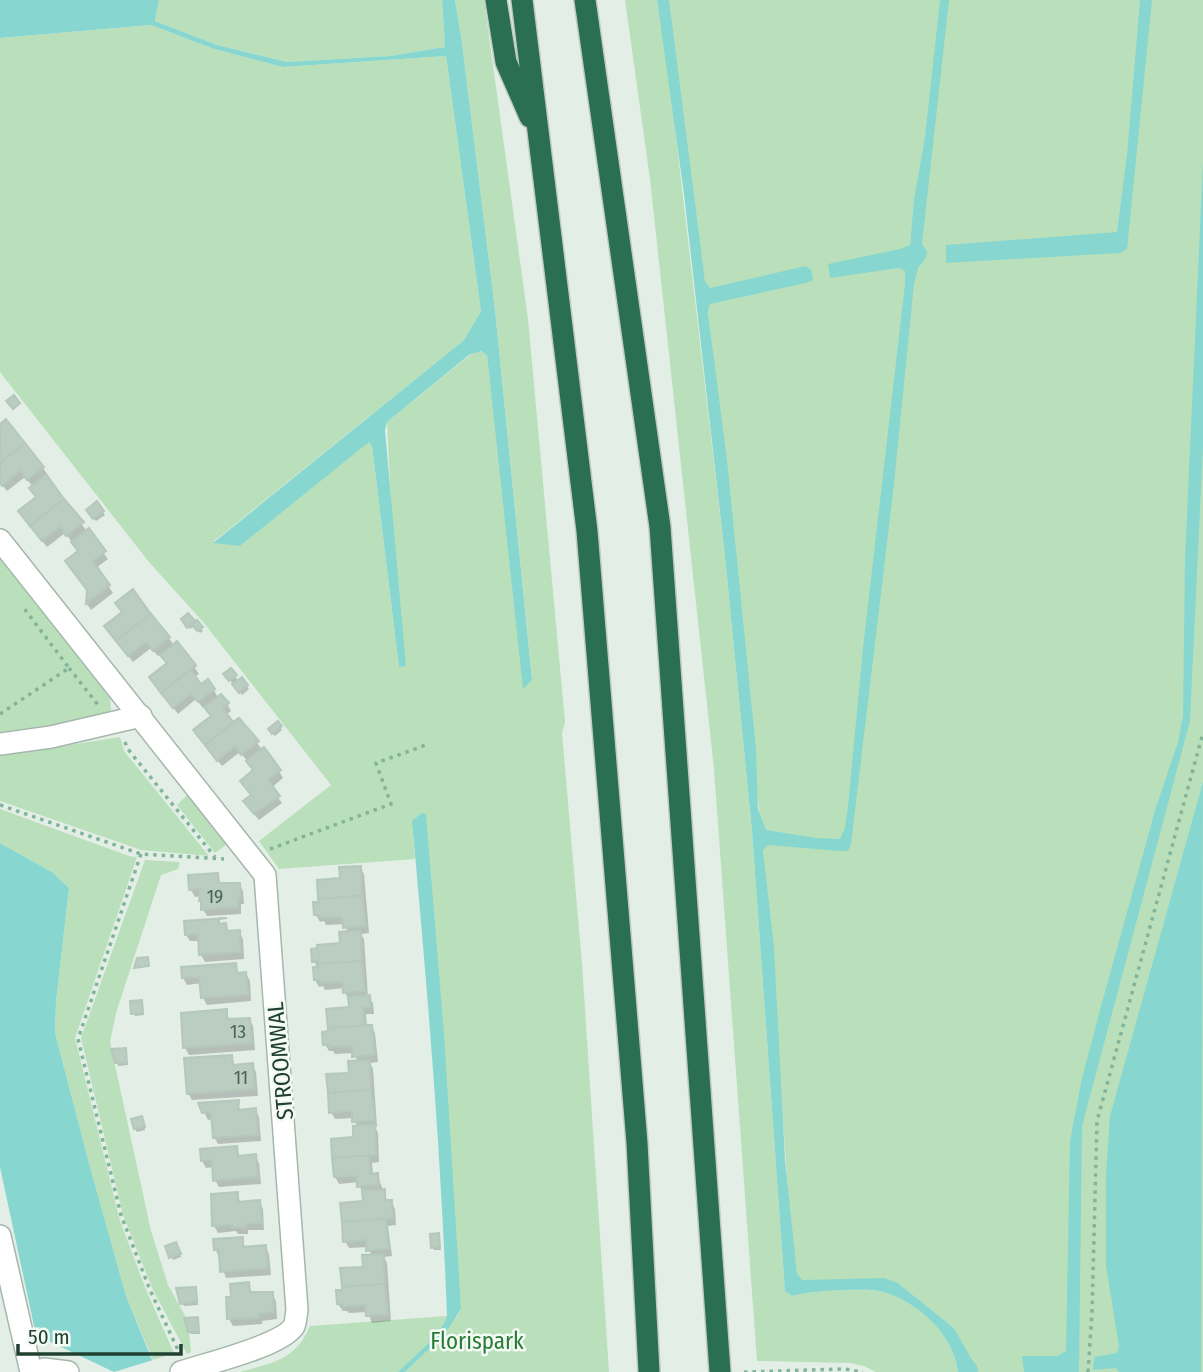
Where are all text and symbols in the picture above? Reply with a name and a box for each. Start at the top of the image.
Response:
house number: 19 [207,885,223,908]
street label: STROOMWAL [261,1001,299,1121]
house number: 13 [230,1020,246,1043]
house number: 11 [234,1066,248,1089]
scale bar [18,1312,180,1356]
text: 50 m [28,1324,70,1350]
park label: Florispark [430,1327,524,1355]

